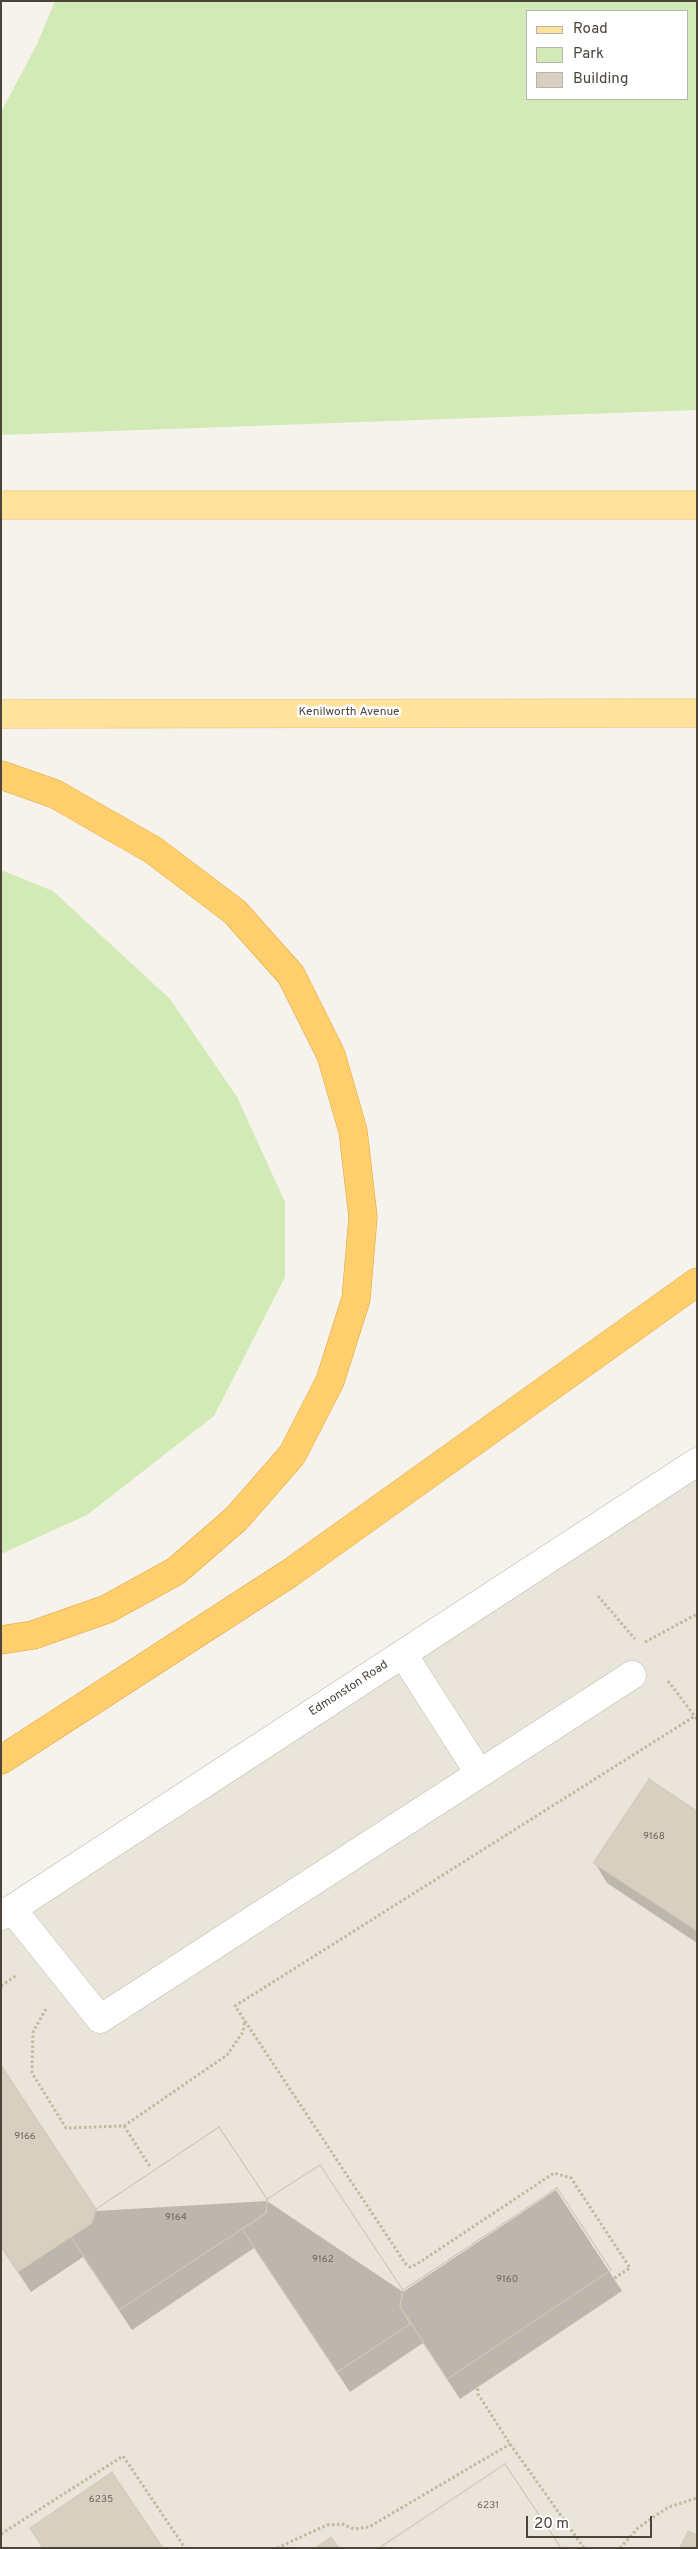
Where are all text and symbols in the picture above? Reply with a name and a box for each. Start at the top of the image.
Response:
legend [526,10,688,100]
text: Road [573,20,608,39]
text: Park [573,45,604,64]
text: Building [573,70,628,89]
street label: Kenilworth Avenue [298,706,400,720]
street label: Edmonston Road [307,1658,391,1720]
house number: 9168 [643,1831,665,1843]
house number: 9166 [14,2131,36,2143]
house number: 9164 [165,2212,187,2224]
house number: 9162 [312,2254,334,2266]
house number: 9160 [496,2274,518,2286]
house number: 6235 [89,2494,113,2506]
house number: 6231 [477,2500,499,2512]
scale bar [528,2506,654,2538]
text: 20 m [534,2515,569,2534]

